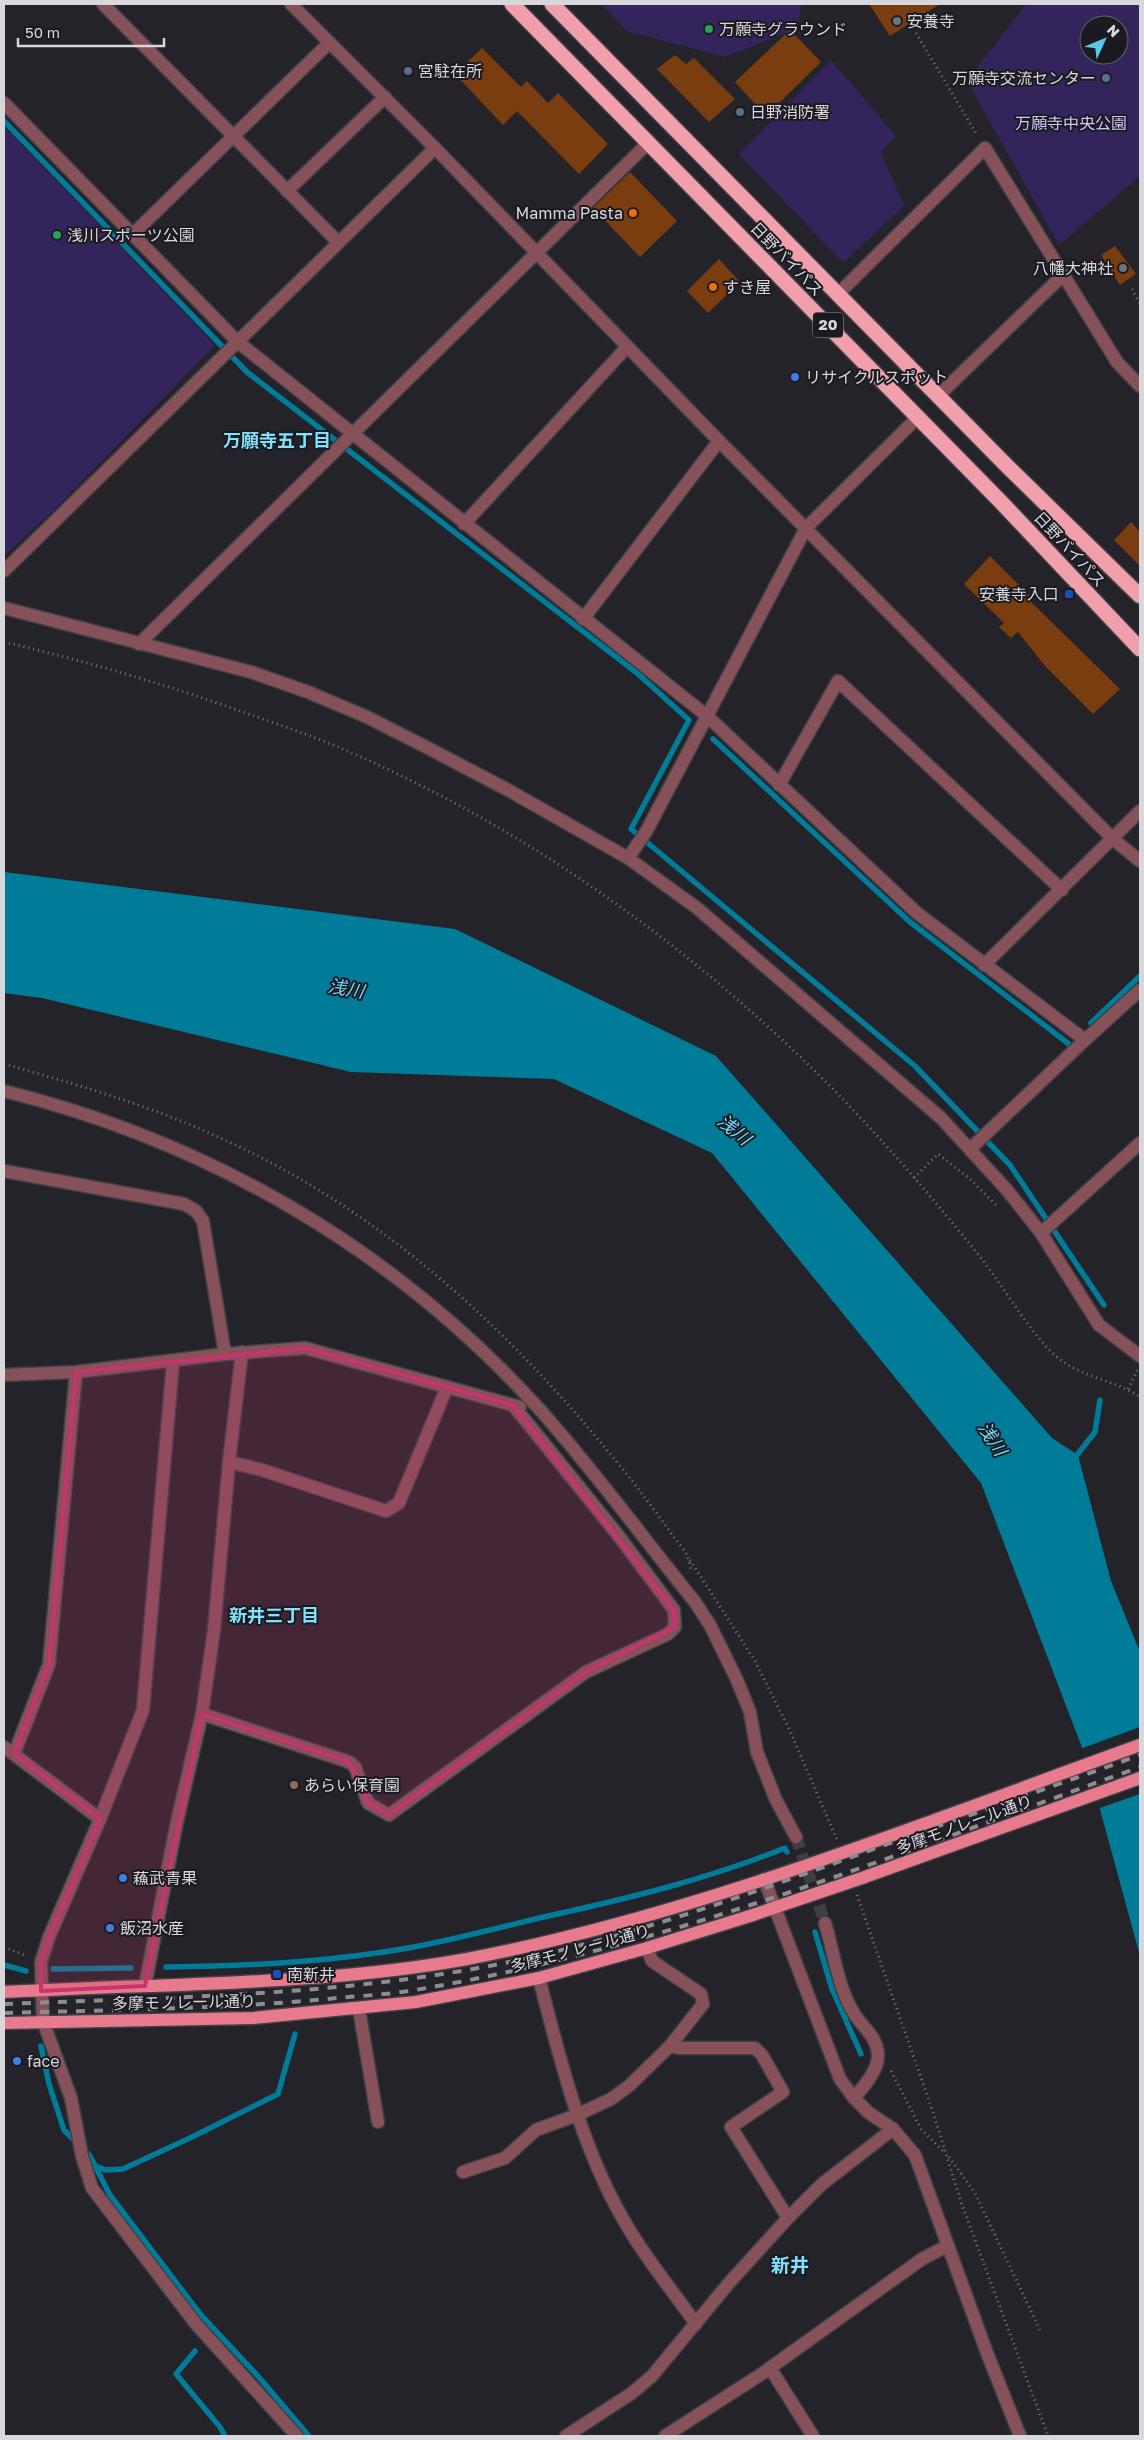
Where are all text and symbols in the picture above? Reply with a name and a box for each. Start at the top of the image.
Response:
place label: 安養寺 [907,11,955,31]
scale bar [18,15,164,47]
marker: 安養寺 [891,15,903,27]
north arrow [1079,15,1129,65]
place label: 万願寺グラウンド [719,19,847,39]
text: N [1104,21,1124,40]
text: 50 m [25,23,60,41]
marker: 万願寺グラウンド [703,23,715,35]
place label: 宮駐在所 [418,61,482,81]
marker: 宮駐在所 [402,65,414,77]
place label: 万願寺交流センター [952,68,1096,88]
marker: 万願寺交流センター [1100,72,1112,84]
place label: 日野消防署 [750,102,830,122]
marker: 日野消防署 [734,106,746,118]
park label: 万願寺中央公園 [1015,113,1127,133]
place label: Mamma Pasta [516,203,623,223]
marker: Mamma Pasta [627,207,639,219]
street label: 日野バイパス [747,218,827,300]
place label: 浅川スポーツ公園 [67,225,195,245]
marker: 浅川スポーツ公園 [51,229,63,241]
place label: 八幡大神社 [1033,258,1113,278]
marker: 八幡大神社 [1117,262,1129,274]
place label: すき屋 [723,277,771,297]
marker: すき屋 [707,281,719,293]
road number: 20 [813,312,843,338]
place label: リサイクルスポット [805,367,948,387]
marker: リサイクルスポット [789,371,801,383]
district label: 万願寺五丁目 [223,429,331,451]
street label: 日野バイパス [1030,507,1110,591]
place label: 安養寺入口 [979,584,1059,604]
marker: 安養寺入口 [1063,588,1075,600]
water label: 浅川 [327,974,368,1002]
water label: 浅川 [714,1109,757,1151]
water label: 浅川 [974,1417,1013,1461]
district label: 新井三丁目 [229,1604,319,1626]
place label: あらい保育園 [304,1775,400,1795]
marker: あらい保育園 [288,1779,300,1791]
street label: 多摩モノレール通り [893,1790,1035,1858]
place label: 蘓武青果 [133,1868,197,1888]
marker: 蘓武青果 [117,1872,129,1884]
place label: 飯沼水産 [120,1918,184,1938]
street label: 多摩モノレール通り [508,1920,652,1976]
marker: 飯沼水産 [104,1922,116,1934]
place label: 南新井 [287,1964,335,1984]
marker: 南新井 [271,1968,283,1980]
street label: 多摩モノレール通り [112,1991,256,2013]
place label: face [27,2051,60,2071]
marker: face [11,2055,23,2067]
district label: 新井 [771,2253,809,2276]

